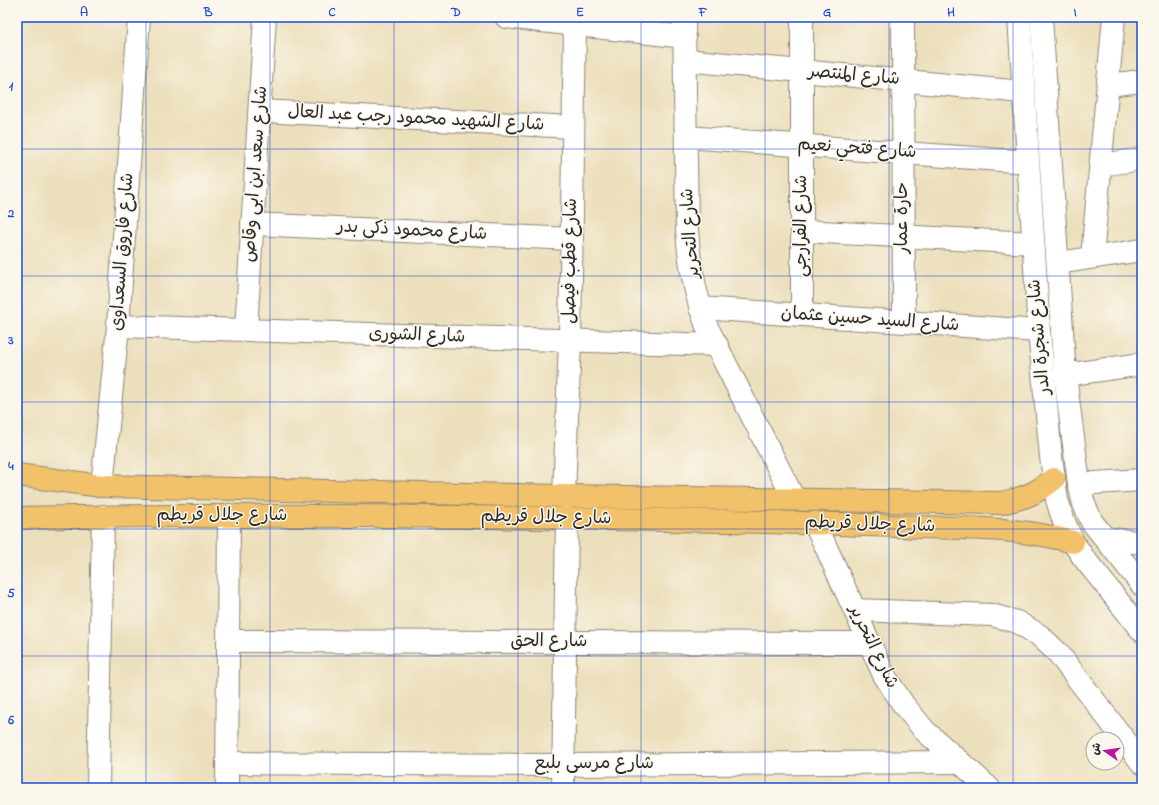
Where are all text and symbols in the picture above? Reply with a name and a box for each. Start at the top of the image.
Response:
text: A [80,3,88,22]
text: B [203,3,213,22]
text: C [328,3,336,22]
text: D [450,3,461,22]
text: E [576,3,584,22]
text: F [698,3,708,22]
text: G [823,3,831,22]
text: H [947,3,955,22]
text: I [1073,3,1077,22]
street label: شارع المنتصر [805,59,901,93]
text: 1 [9,77,14,96]
street label: شارع سعد ابن ابى وقاص [237,85,275,263]
street label: شارع الشهيد محمود رجب عبد العال [287,99,545,139]
street label: شارع فتحي نعيم [797,132,917,167]
street label: شارع فاروق السعداوى [105,172,141,332]
street label: شارع الفرارجى [789,175,815,277]
street label: حارة عمار [890,182,916,255]
street label: شارع التحرير [675,187,707,281]
street label: شارع قطب فيصل [557,198,585,324]
text: 2 [7,204,15,223]
street label: شارع محمود ذكى بدر [334,214,488,248]
street label: شارع شجرة الدر [1022,278,1058,398]
street label: شارع السيد حسين عثمان [780,301,960,339]
street label: شارع الشورى [368,321,466,351]
text: 3 [7,331,14,350]
text: 4 [7,457,14,476]
street label: شارع جلال قريطم [157,503,287,529]
street label: شارع جلال قريطم [480,504,612,532]
street label: شارع جلال قريطم [804,510,936,540]
text: 5 [7,584,15,603]
street label: شارع التحرير [841,599,904,693]
street label: شارع الحق [511,629,587,655]
text: 6 [7,711,14,730]
north arrow [1085,731,1125,771]
text: ش [1087,741,1105,757]
street label: شارع مرسى بلبع [534,751,654,777]

